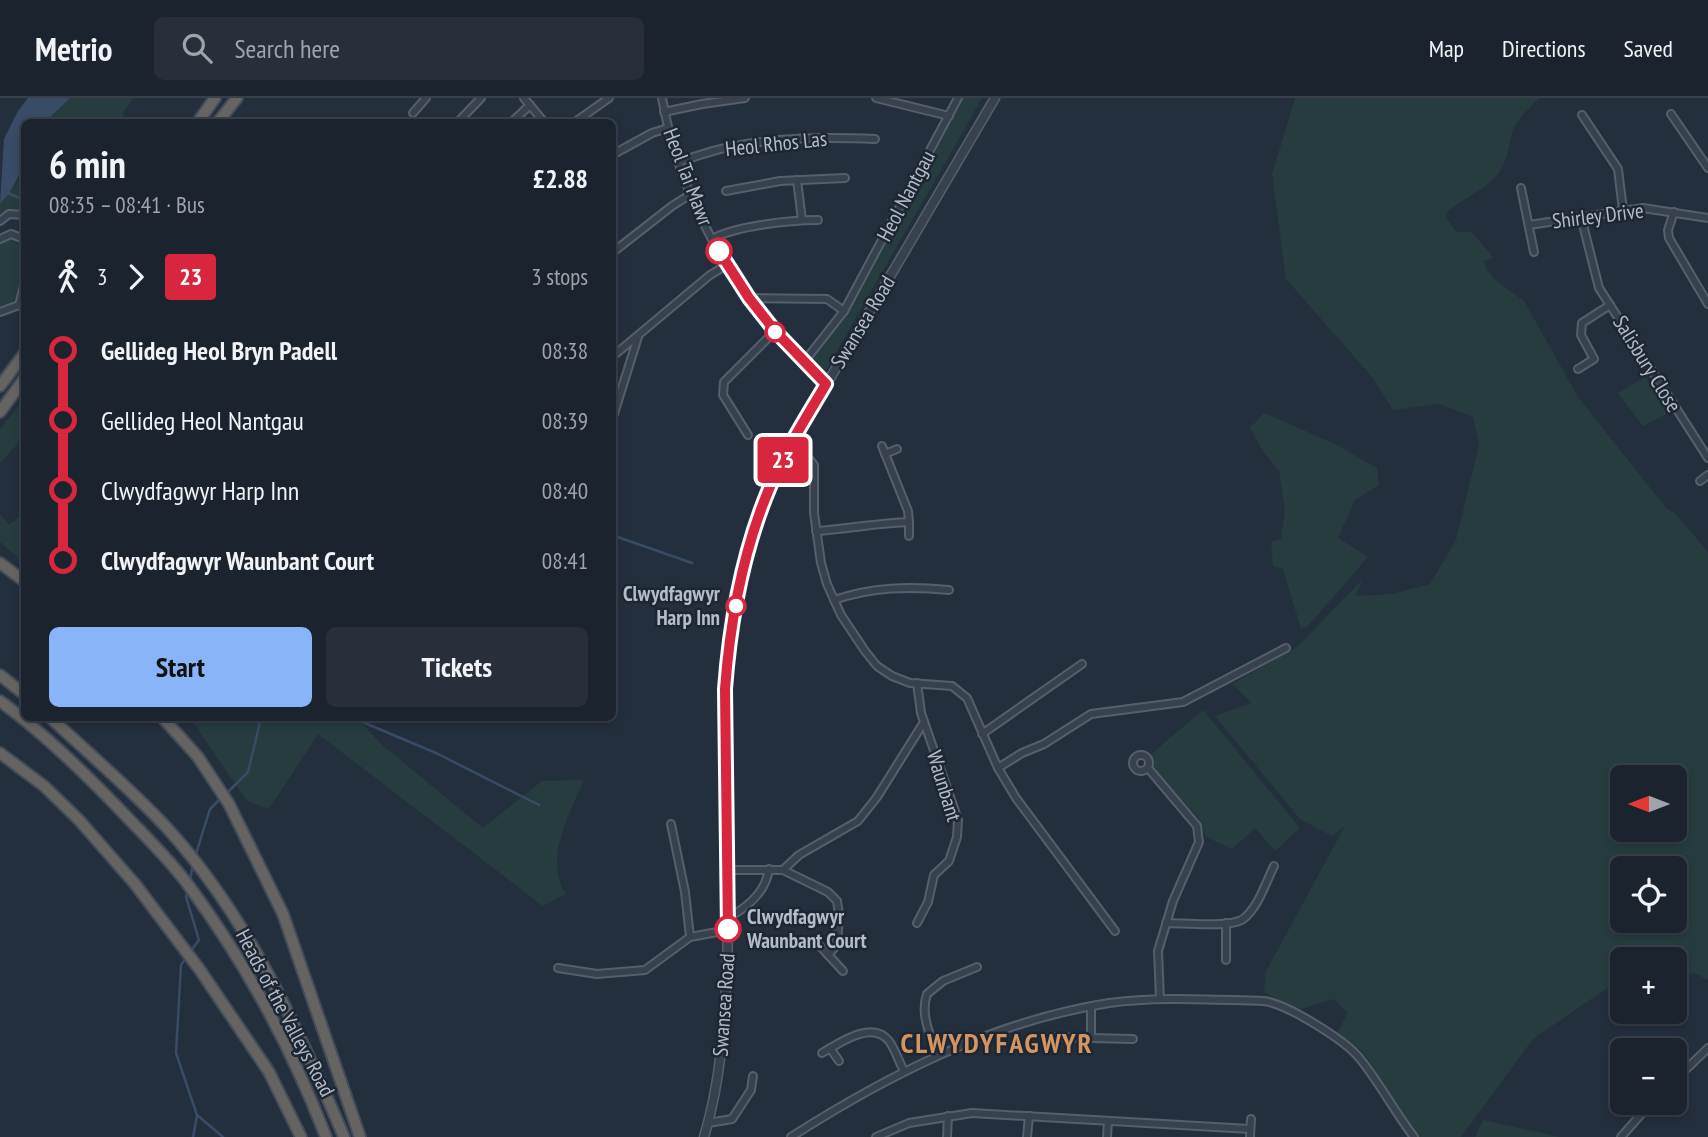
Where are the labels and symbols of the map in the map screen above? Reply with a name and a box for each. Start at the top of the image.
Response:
street label: Heol Tai Mawr [657,124,720,230]
street label: Heol Rhos Las [724,125,828,162]
street label: Heol Nantgau [870,146,941,246]
street label: Shirley Drive [1551,197,1645,234]
unlabelled marker [706,238,732,264]
street label: Swansea Road [824,270,901,373]
street label: Salisbury Close [1607,310,1688,417]
unlabelled marker [765,322,785,342]
line badge: 23 [752,437,814,483]
place label: Clwydfagwyr Harp Inn [623,580,721,631]
marker: Clwydfagwyr Harp Inn [726,596,746,616]
street label: Waunbant [921,747,968,825]
north arrow [1610,765,1687,842]
place label: Clwydfagwyr Waunbant Court [746,903,867,954]
marker: Clwydfagwyr Waunbant Court [715,916,741,942]
street label: Heads of the Valleys Road [230,924,341,1101]
street label: Swansea Road [706,952,741,1058]
district label: CLWYDYFAGWYR [900,1024,1094,1061]

